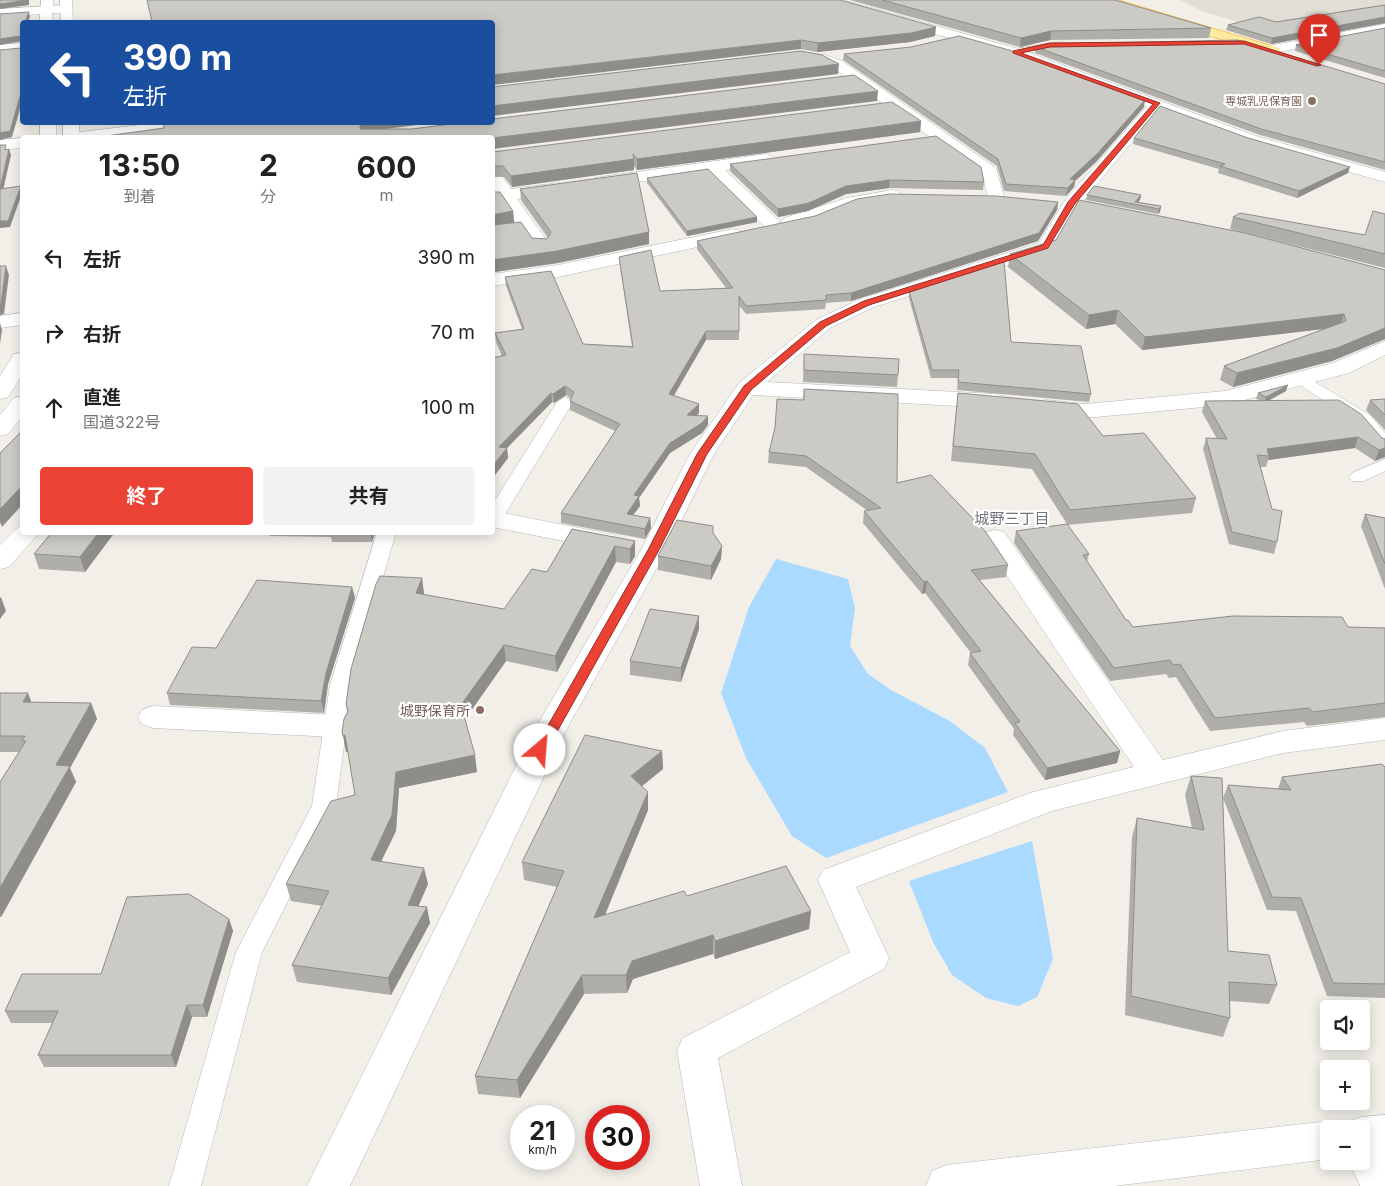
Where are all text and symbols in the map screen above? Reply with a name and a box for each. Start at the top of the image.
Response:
pin [1298,14,1340,65]
icon: arrive [1305,21,1333,49]
text: 390 m [123,36,232,78]
icon: left [40,40,105,105]
text: 左折 [123,83,167,109]
place label: 専城乳児保育園 [1225,94,1302,108]
marker: 専城乳児保育園 [1306,95,1318,107]
text: 13:50 [99,147,180,183]
text: 2 [259,147,278,183]
text: 600 [356,149,416,185]
text: m [379,185,393,205]
text: 到着 [123,186,155,206]
text: 分 [260,186,276,206]
icon: left [40,244,68,272]
text: 390 m [418,246,475,269]
text: 左折 [83,248,121,271]
icon: right [40,319,68,347]
text: 70 m [431,321,475,344]
text: 右折 [83,323,121,346]
text: 直進 [83,386,121,409]
icon: ahead [40,394,68,422]
text: 100 m [421,396,475,419]
text: 国道322号 [83,412,160,432]
button: 終了 [40,467,253,525]
button: 共有 [263,467,475,525]
district label: 城野三丁目 [974,509,1050,528]
place label: 城野保育所 [400,702,470,719]
marker: 城野保育所 [474,704,486,716]
position arrow [513,723,565,775]
map controls [1320,1000,1370,1170]
button: sound [1320,1000,1370,1050]
button: + [1320,1060,1370,1110]
speed limit sign: 30 [585,1105,650,1170]
text: 21 [529,1116,556,1146]
button: − [1320,1120,1370,1170]
text: km/h [528,1142,557,1157]

